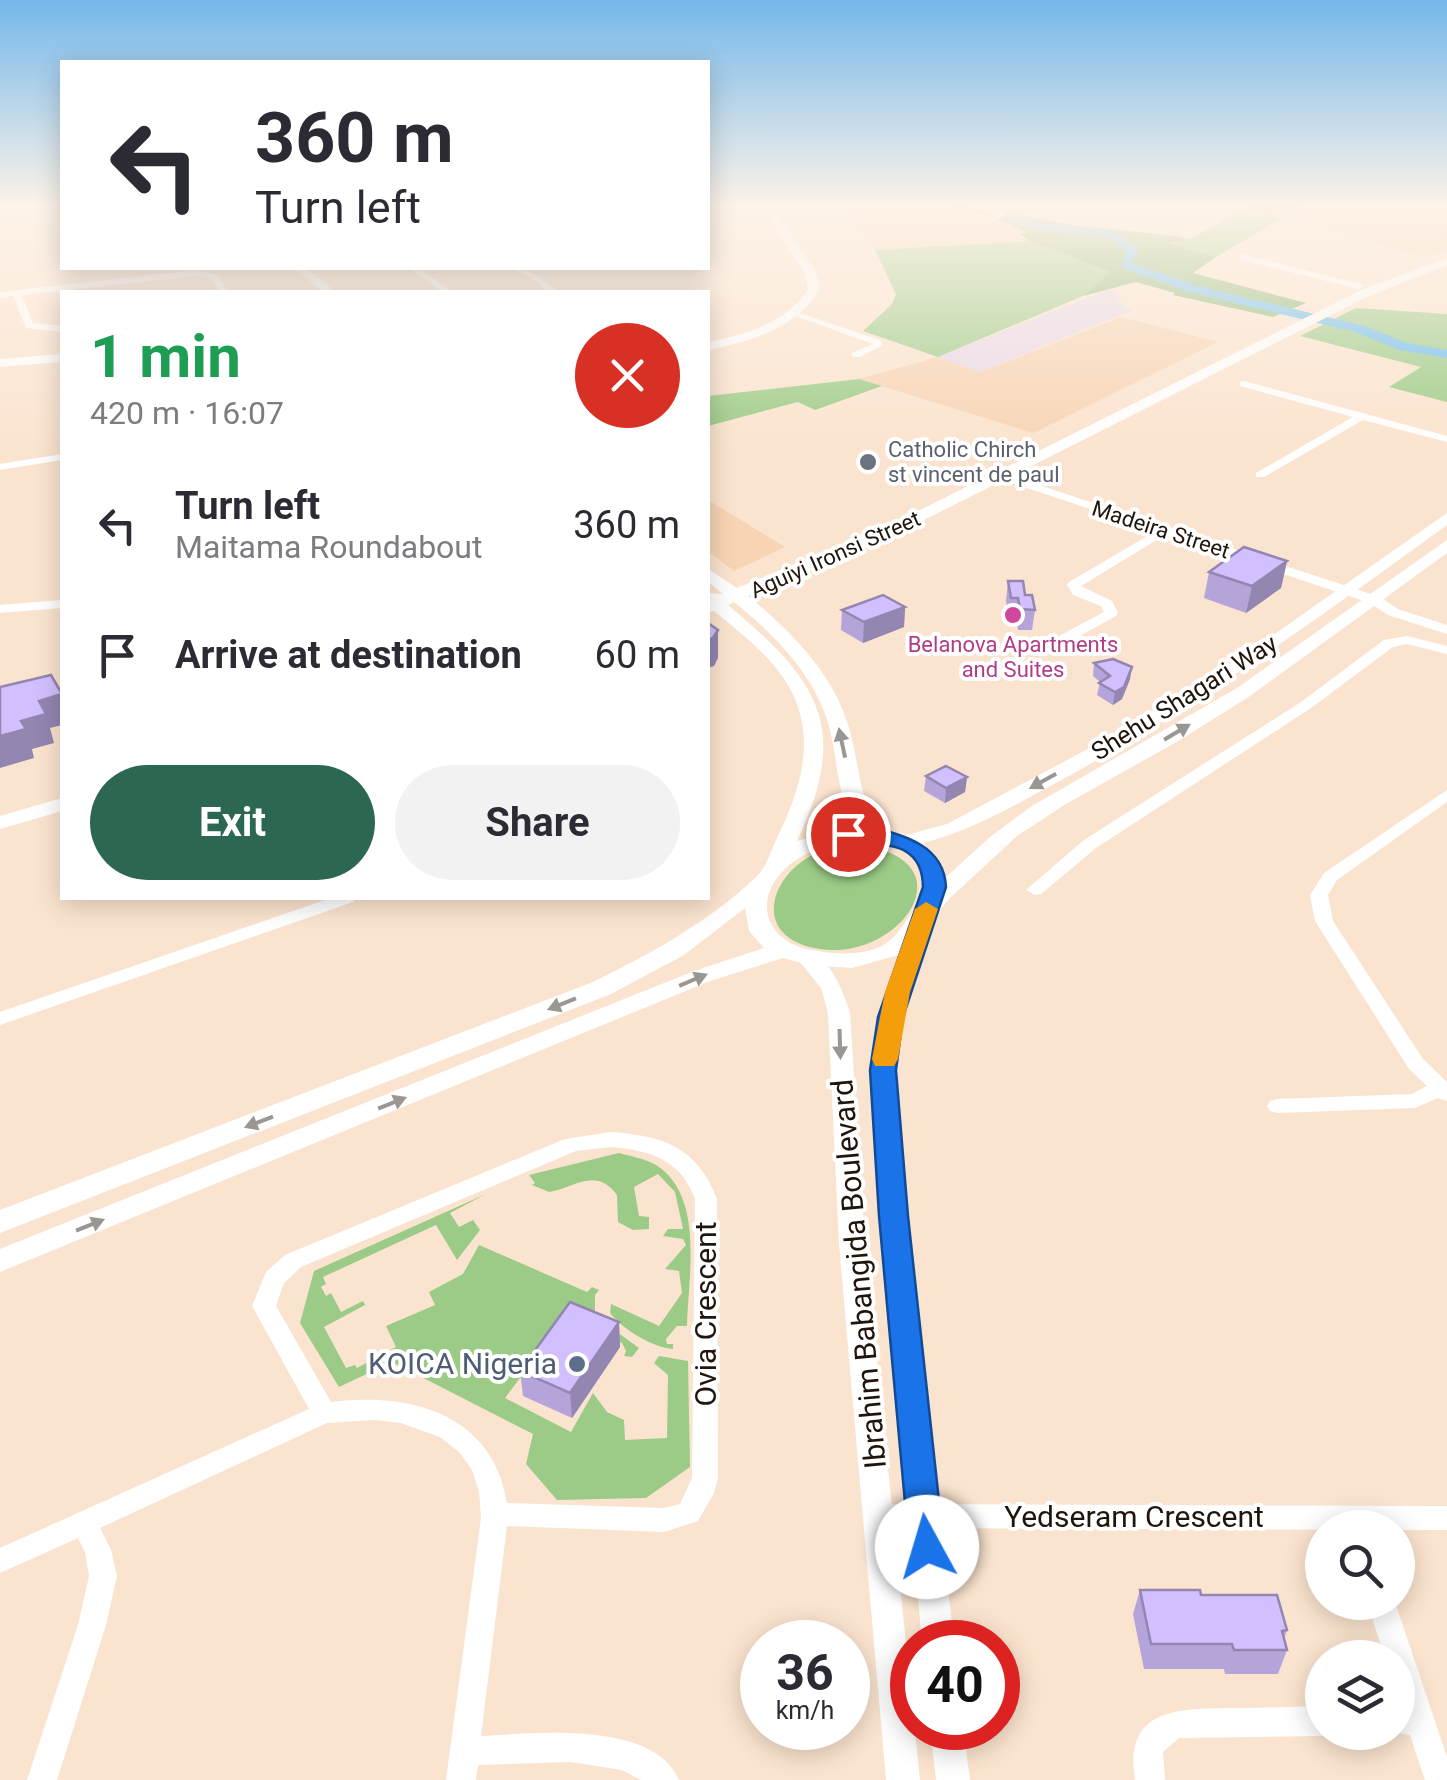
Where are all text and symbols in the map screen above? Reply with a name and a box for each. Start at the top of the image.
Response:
text: 360 m [255,97,454,179]
icon: left [90,100,220,230]
text: Turn left [255,181,421,234]
text: 1 min [90,321,241,392]
button: close [575,323,680,428]
text: 420 m · 16:07 [90,394,284,432]
place label: Catholic Chirch st vincent de paul [888,437,1059,487]
marker: Catholic Chirch st vincent de paul [857,451,879,473]
text: Turn left [175,484,320,528]
street label: Madeira Street [1089,495,1233,563]
icon: left [90,498,145,553]
text: 360 m [573,503,680,547]
street label: Aguiyi Ironsi Street [746,506,924,603]
text: Maitama Roundabout [175,528,482,566]
marker: Belanova Apartments and Suites [1002,604,1024,626]
icon: arrive [90,628,145,683]
street label: Shehu Shagari Way [1086,629,1283,766]
place label: Belanova Apartments and Suites [908,632,1118,682]
text: Arrive at destination [175,633,522,677]
text: 60 m [595,633,680,677]
one-way arrow [1163,724,1191,741]
one-way arrow [834,727,850,758]
button: Exit [90,765,375,880]
button: Share [395,765,680,880]
one-way arrow [1029,772,1058,789]
pin [806,792,891,877]
icon: arrive [821,807,876,862]
one-way arrow [678,972,708,988]
one-way arrow [547,997,577,1013]
one-way arrow [833,1028,849,1060]
street label: Ibrahim Babangida Boulevard [824,1078,893,1470]
one-way arrow [377,1095,407,1111]
one-way arrow [244,1115,274,1130]
one-way arrow [76,1216,106,1232]
street label: Ovia Crescent [688,1221,723,1407]
place label: KOICA Nigeria [368,1346,557,1381]
marker: KOICA Nigeria [566,1353,588,1375]
position arrow [875,1495,979,1599]
street label: Yedseram Crescent [1004,1499,1264,1534]
map controls [1305,1510,1415,1750]
button: search [1305,1510,1415,1620]
speed limit sign: 40 [890,1620,1020,1750]
button: layers [1305,1640,1415,1750]
text: 36 [776,1644,834,1702]
text: km/h [776,1696,834,1725]

